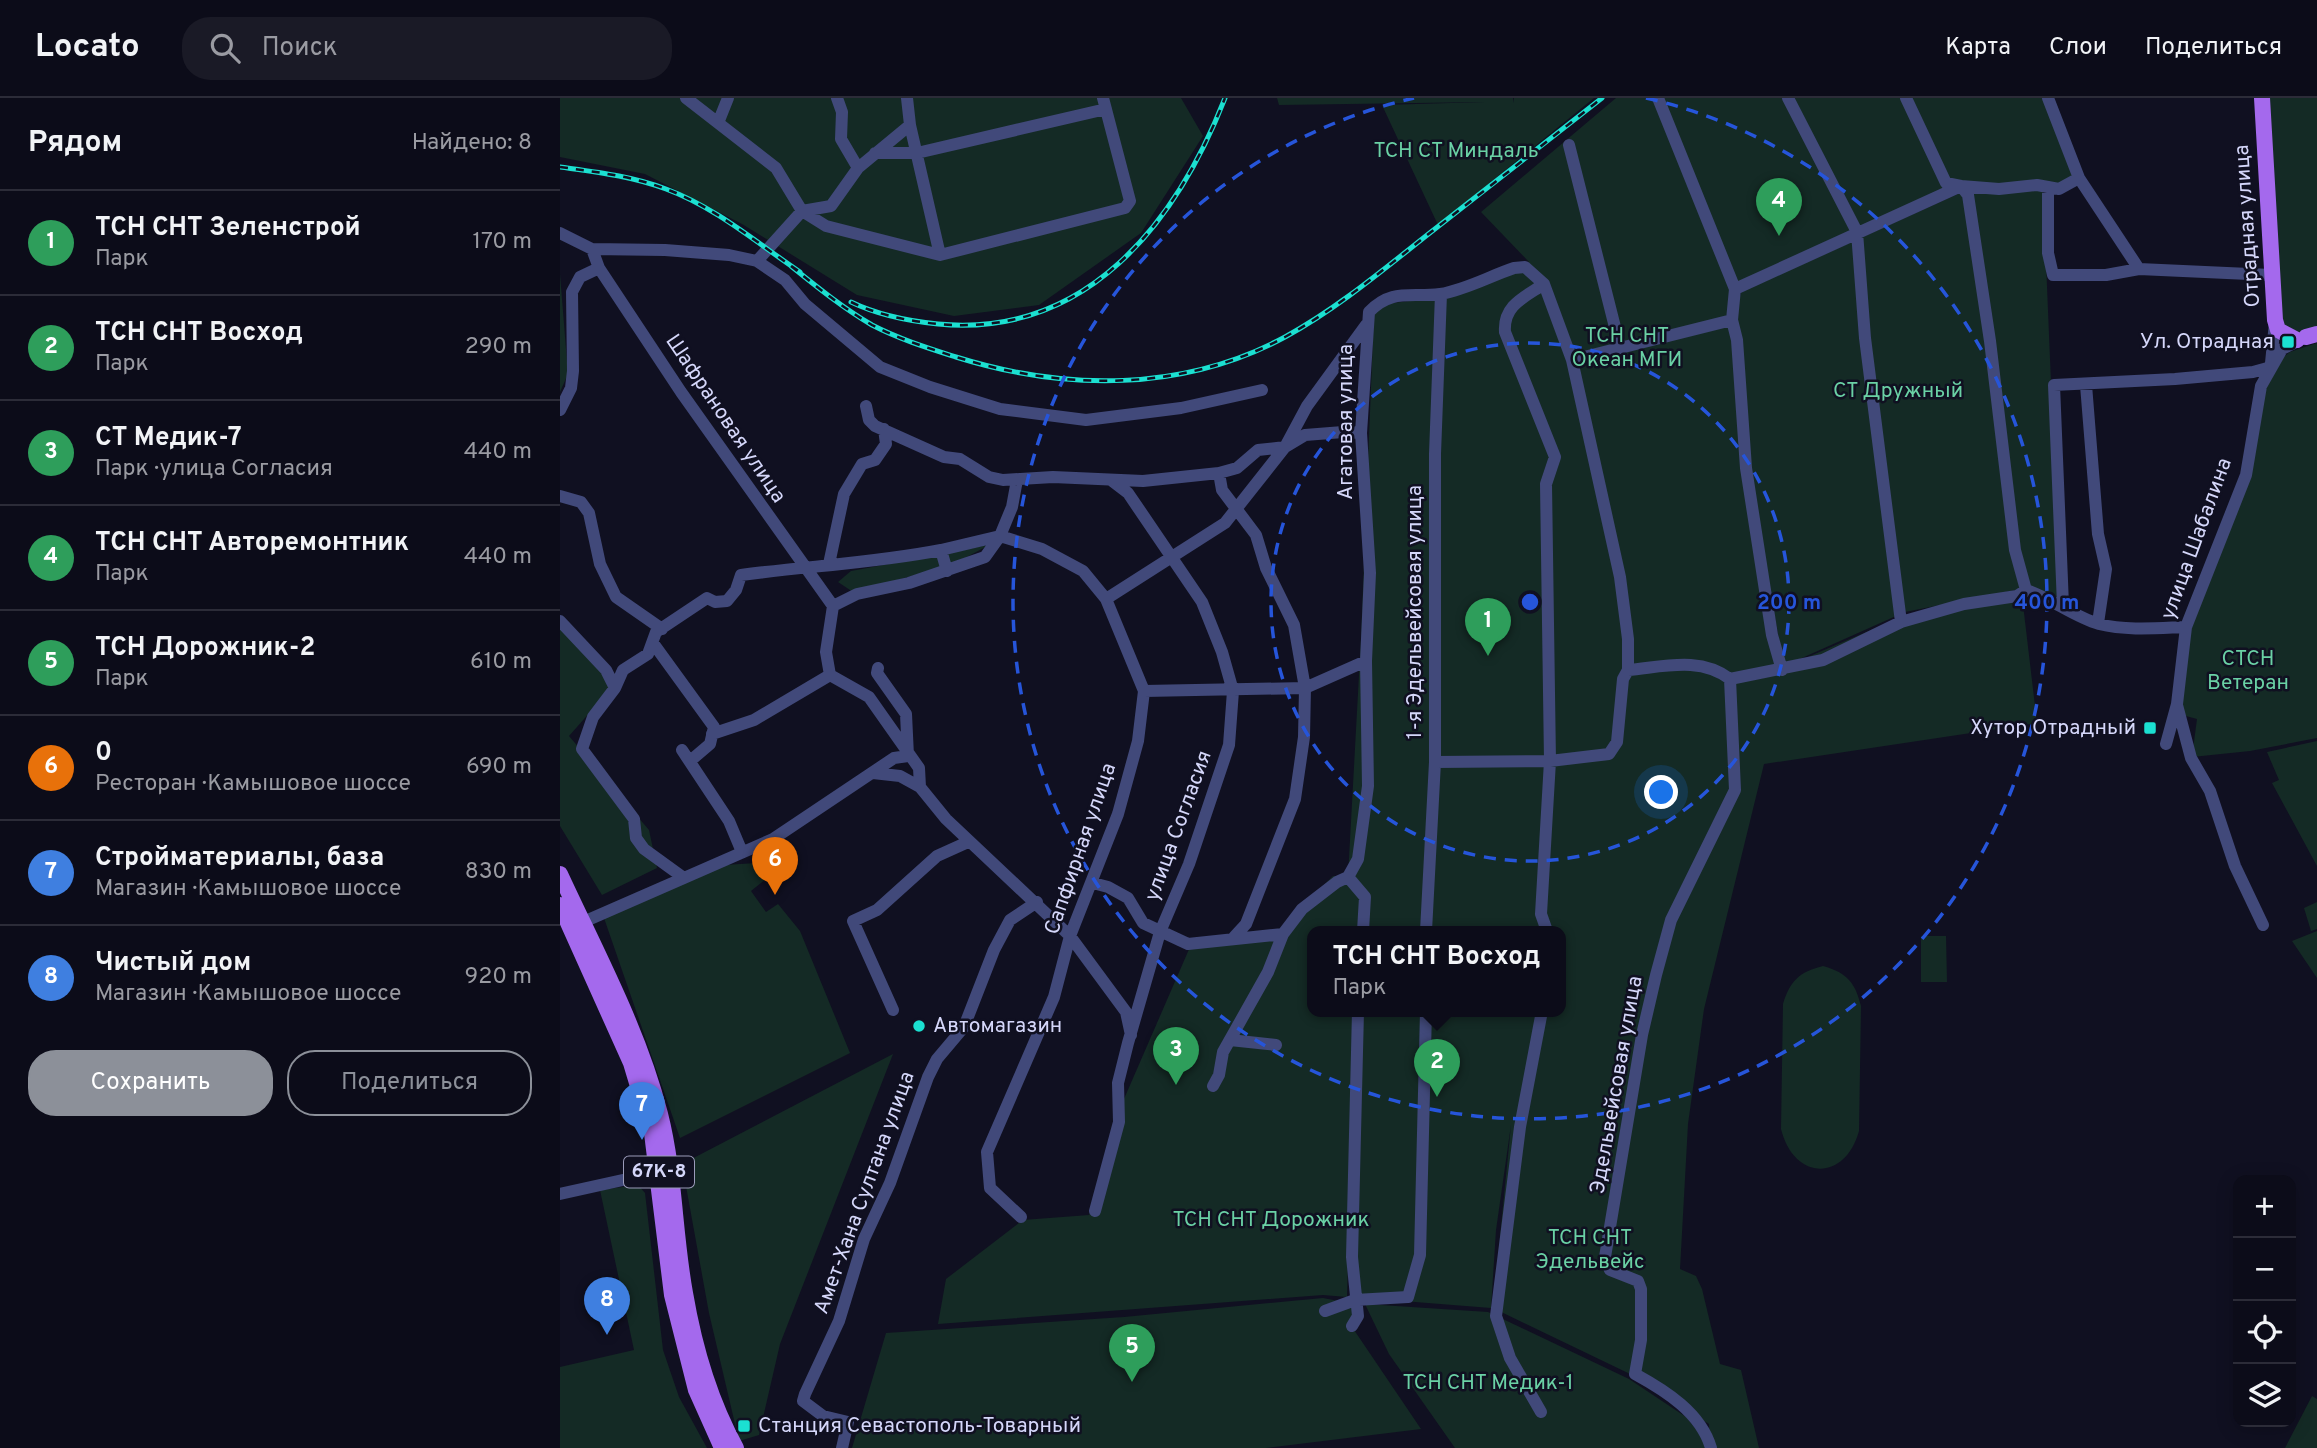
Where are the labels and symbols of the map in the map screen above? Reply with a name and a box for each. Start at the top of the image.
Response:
park label: ТСН СТ Миндаль [1373,138,1539,165]
street label: Отрадная улица [2229,144,2267,308]
pin: 4 [1756,178,1802,236]
park label: ТСН СНТ Океан МГИ [1572,323,1682,374]
street label: Шафрановая улица [659,329,791,509]
place label: Ул. Отрадная [2140,329,2274,356]
marker: Ул. Отрадная [2280,334,2296,350]
street label: Агатовая улица [1333,344,1360,500]
park label: СТ Дружный [1833,378,1963,405]
street label: улица Шабалина [2155,454,2239,624]
street label: 1-я Эдельвейсовая улица [1402,485,1429,739]
centre of rings [1518,590,1542,614]
text: 200 m [1757,590,1821,617]
text: 400 m [2015,590,2079,617]
pin: 1 [1465,598,1511,656]
park label: СТСН Ветеран [2207,646,2289,697]
place label: Хутор Отрадный [1970,715,2136,742]
marker: Хутор Отрадный [2142,720,2158,736]
street label: улица Согласия [1139,747,1219,905]
street label: Сапфирная улица [1039,760,1123,938]
your location [1644,775,1678,809]
pin: 6 [752,837,798,895]
street label: Эдельвейсовая улица [1585,974,1649,1196]
place label: Автомагазин [933,1013,1062,1040]
marker: Автомагазин [911,1018,927,1034]
pin: 3 [1153,1027,1199,1085]
pin: 2 [1414,1039,1460,1097]
street label: Амет-Хана Султана улица [808,1068,922,1318]
pin: 7 [619,1082,665,1140]
road number: 67К-8 [624,1156,694,1188]
park label: ТСН СНТ Дорожник [1172,1207,1370,1234]
park label: ТСН СНТ Эдельвейс [1536,1225,1644,1276]
pin: 8 [584,1277,630,1335]
pin: 5 [1109,1324,1155,1382]
park label: ТСН СНТ Медик-1 [1402,1370,1574,1397]
place label: Станция Севастополь-Товарный [758,1413,1081,1440]
marker: Станция Севастополь-Товарный [736,1418,752,1434]

